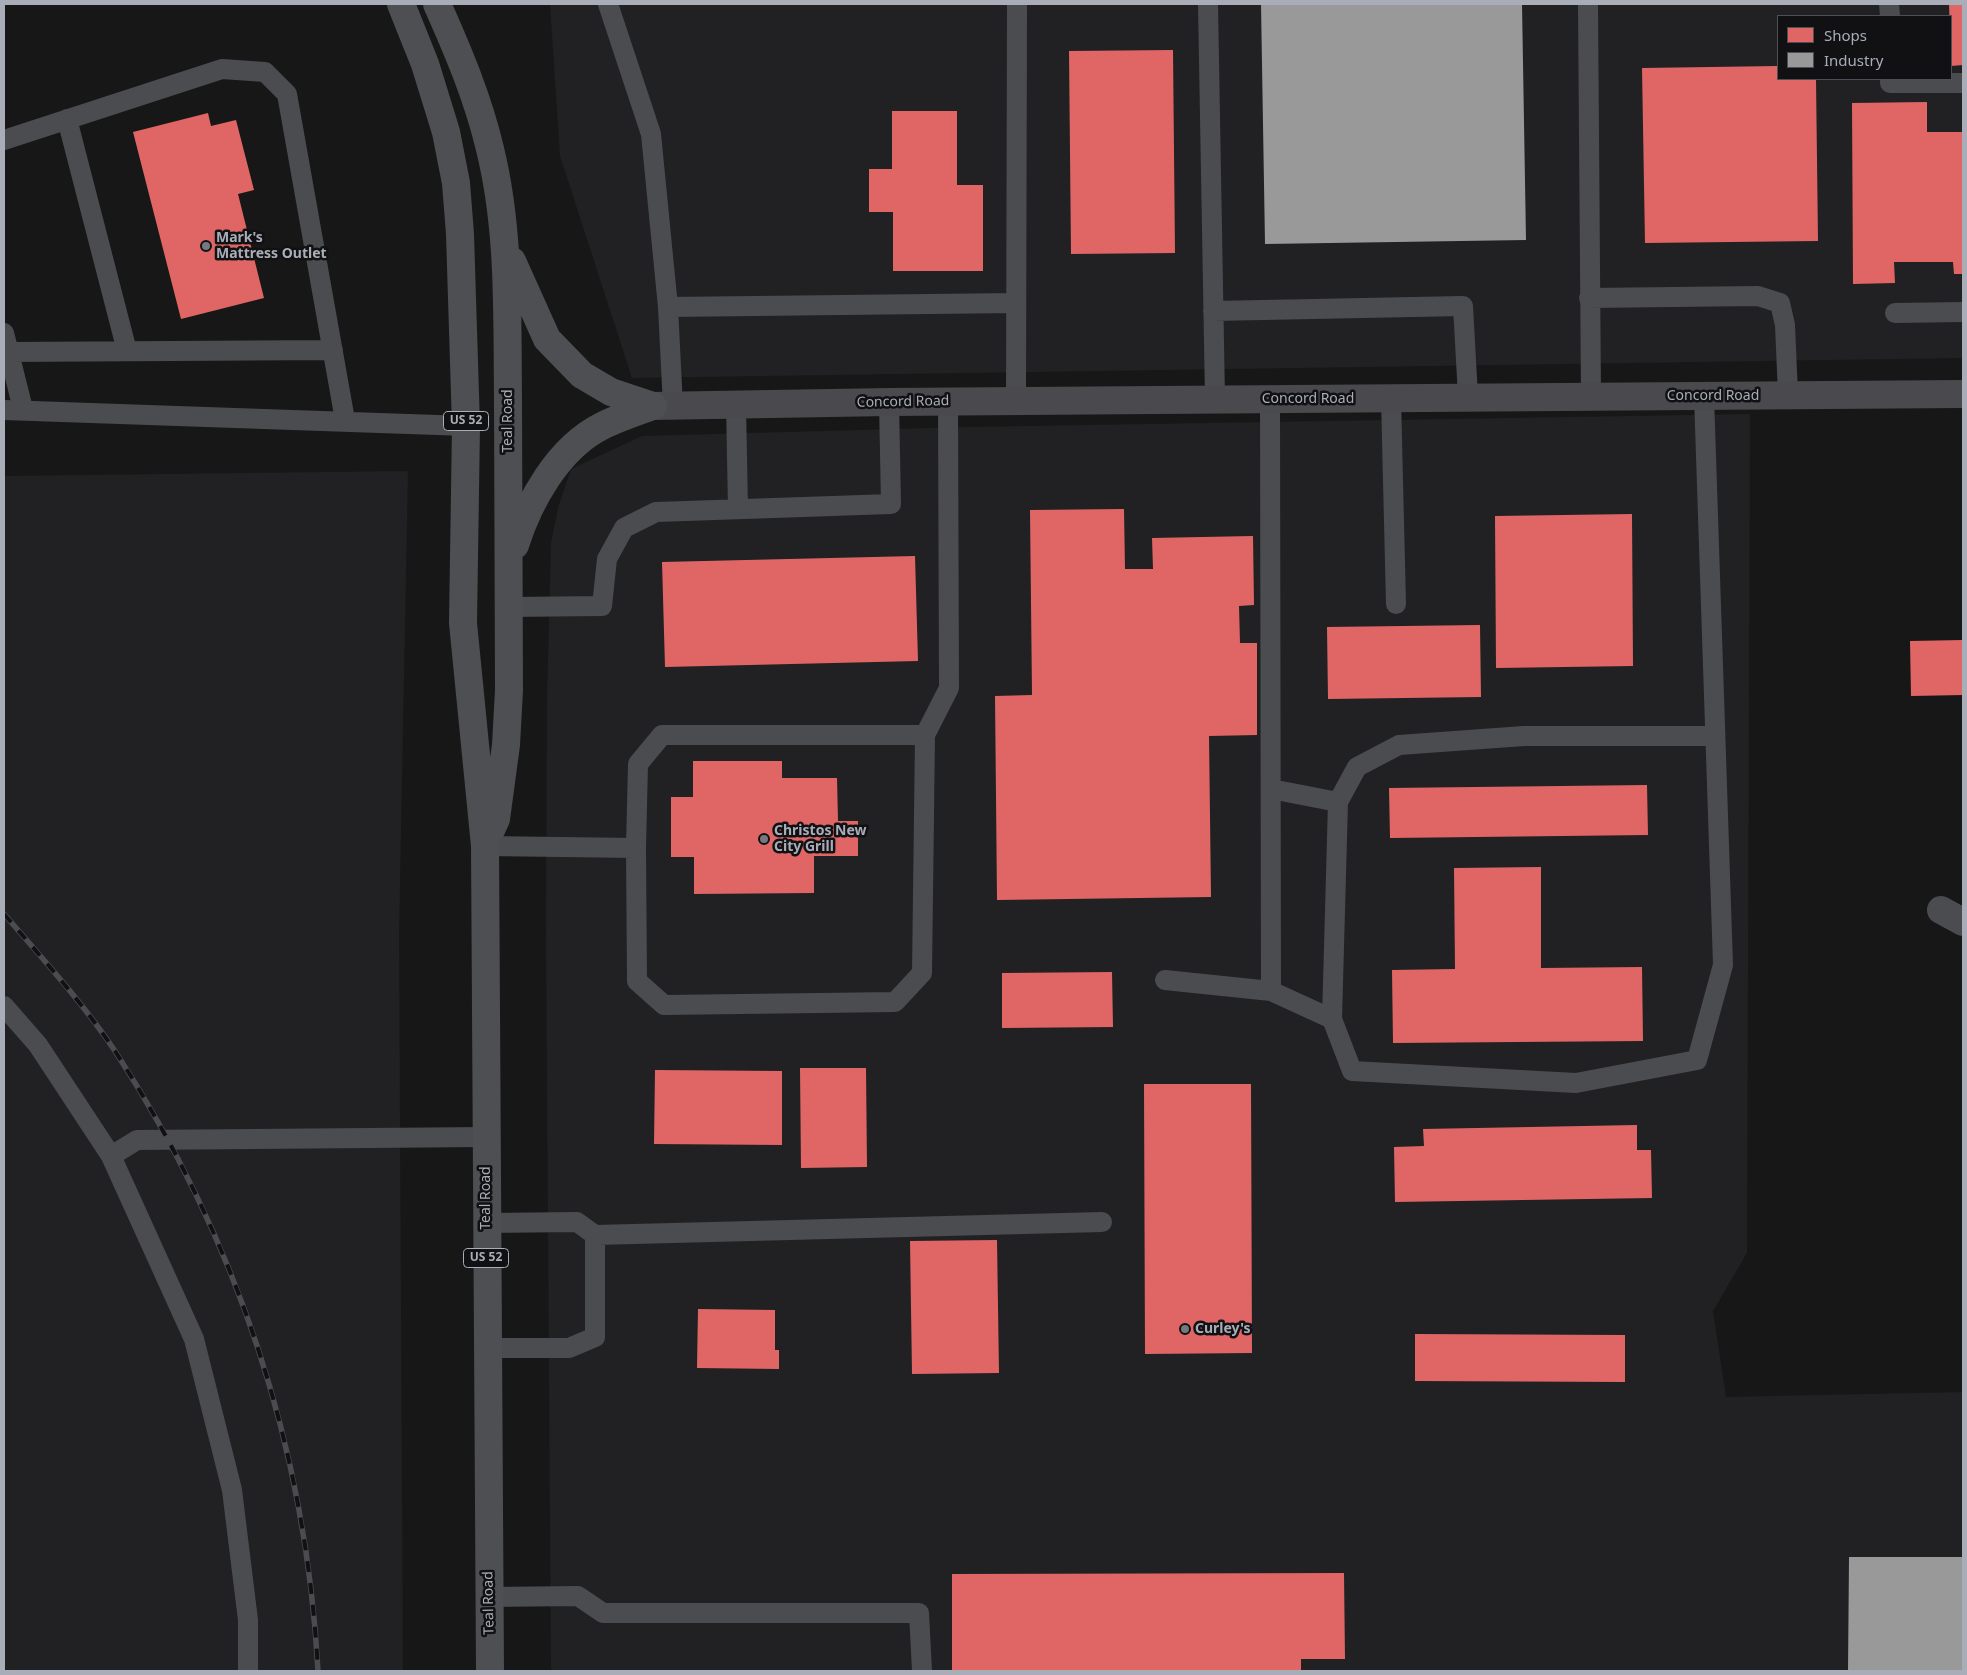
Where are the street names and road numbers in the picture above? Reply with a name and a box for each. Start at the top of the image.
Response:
street label: Concord Road [1667,388,1759,404]
street label: Teal Road [500,389,516,453]
street label: Concord Road [1262,391,1354,407]
street label: Concord Road [857,393,949,411]
road number: US 52 [444,412,488,431]
street label: Teal Road [478,1166,494,1230]
road number: US 52 [464,1248,508,1268]
street label: Teal Road [480,1571,498,1635]

